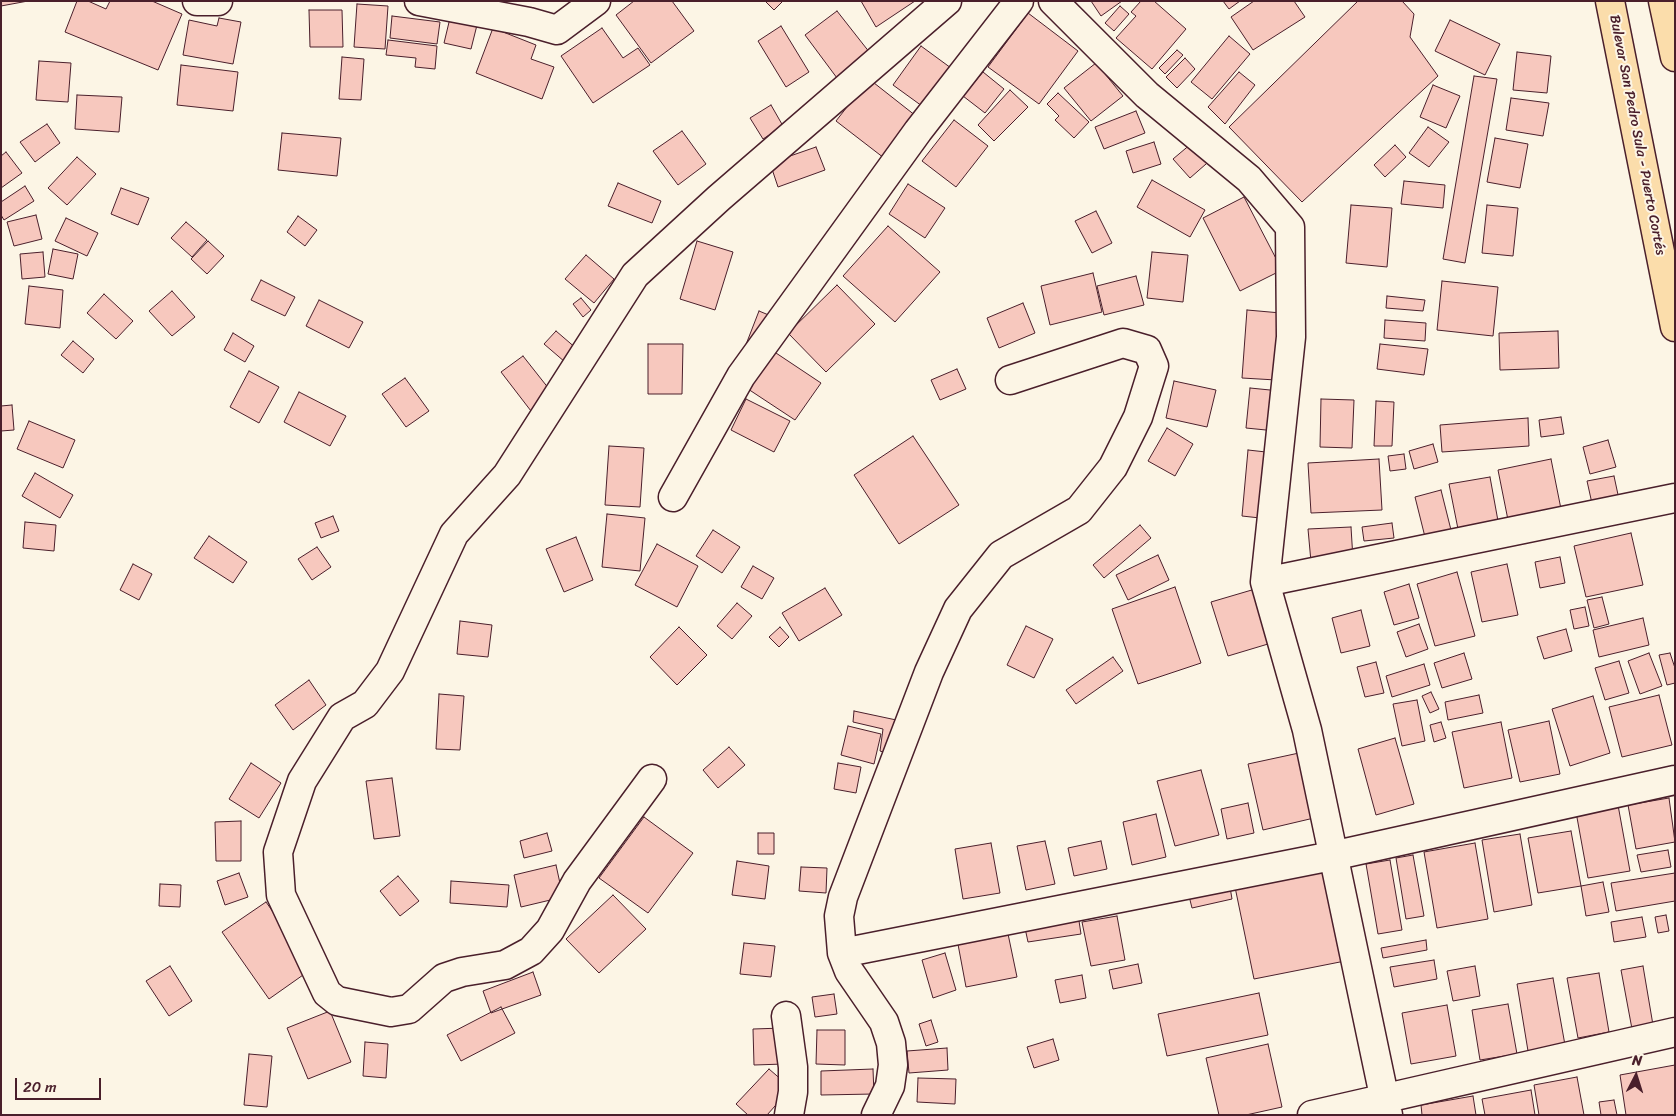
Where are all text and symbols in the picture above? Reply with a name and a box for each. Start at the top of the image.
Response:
street label: Bulevar San Pedro Sula - Puerto Cortés [1605,13,1669,257]
text: N [1631,1048,1643,1073]
north arrow [1611,1051,1661,1101]
scale bar [18,1068,104,1100]
text: 20 m [23,1074,57,1100]

